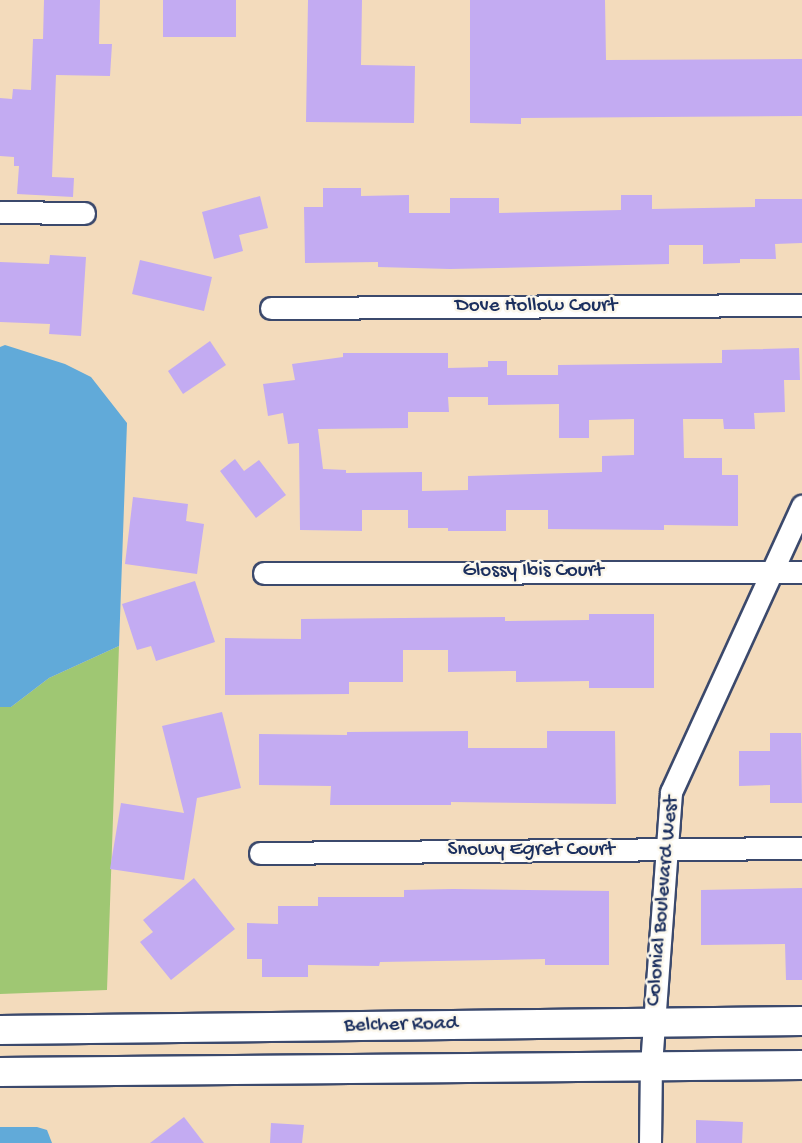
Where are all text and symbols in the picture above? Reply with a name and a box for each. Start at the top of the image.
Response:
street label: Dove Hollow Court [455,294,617,320]
street label: Glossy Ibis Court [462,559,604,585]
street label: Colonial Boulevard West [642,795,686,1007]
street label: Snowy Egret Court [447,838,615,864]
street label: Belcher Road [344,1012,458,1040]

